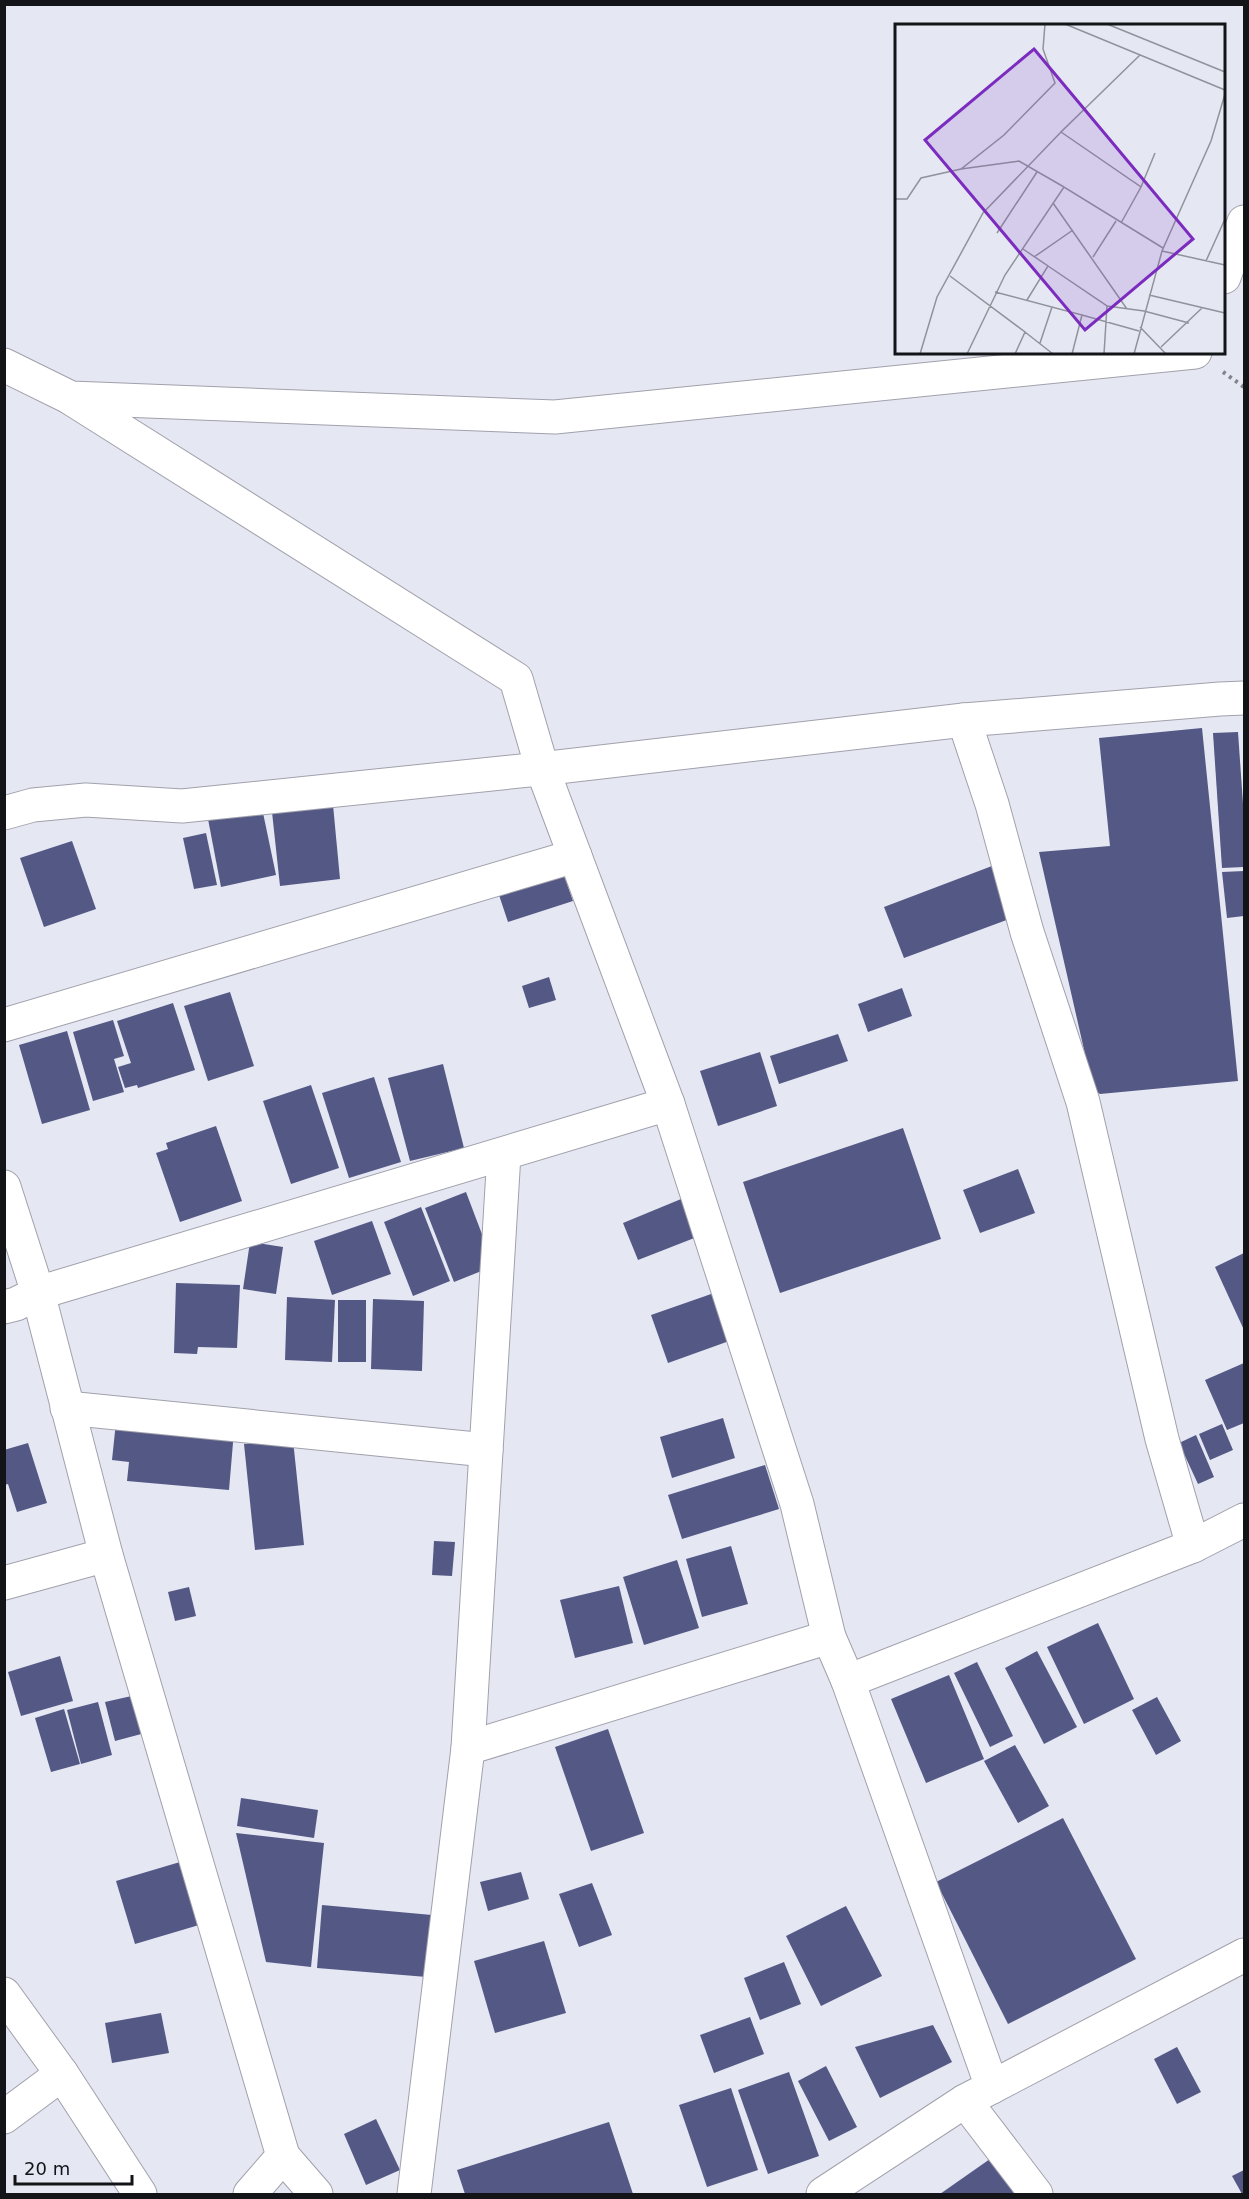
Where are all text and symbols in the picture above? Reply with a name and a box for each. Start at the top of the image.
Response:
inset map [895,24,1225,354]
scale bar [15,2148,132,2186]
text: 20 m [24,2158,70,2179]

